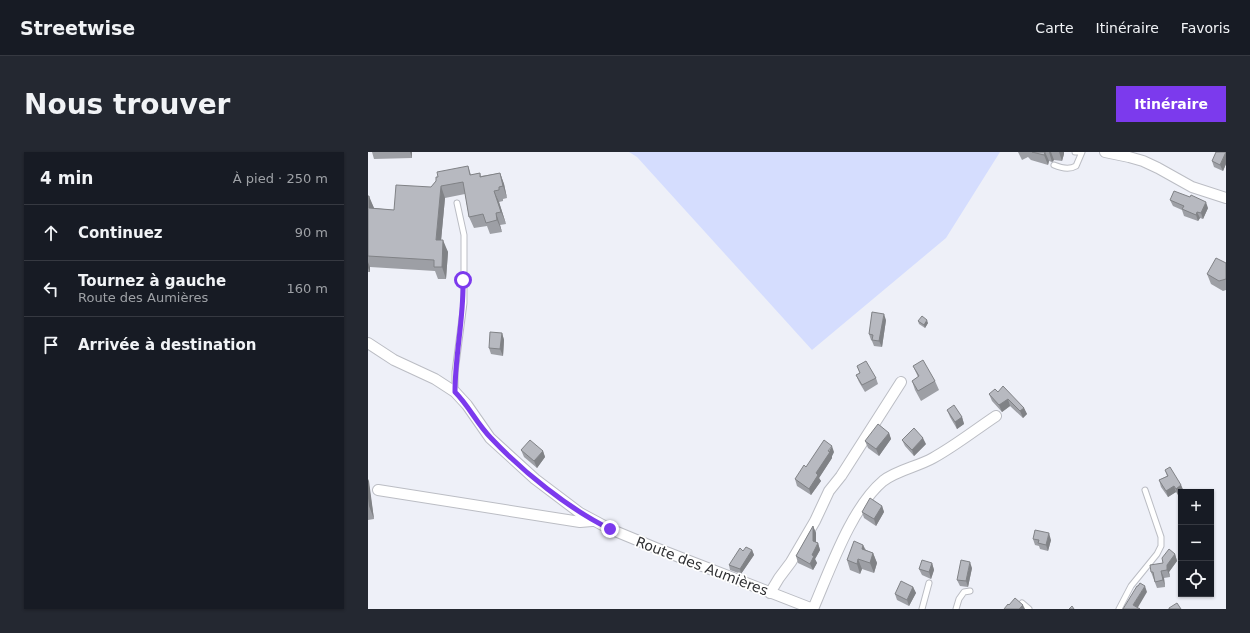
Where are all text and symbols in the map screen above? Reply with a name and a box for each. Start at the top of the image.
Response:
text: Streetwise [20,17,135,39]
text: Carte [1035,20,1074,36]
text: Itinéraire [1096,20,1159,36]
text: Favoris [1181,20,1230,36]
button: Itinéraire [1116,86,1226,122]
text: Nous trouver [24,88,230,121]
text: 4 min [40,168,93,188]
text: À pied · 250 m [233,171,328,186]
icon: ahead [40,222,62,244]
text: Continuez [78,224,163,242]
text: 90 m [295,225,328,240]
route start [454,271,472,289]
text: Tournez à gauche [78,272,226,290]
icon: left [40,278,62,300]
text: 160 m [286,281,328,296]
text: Route des Aumières [78,290,208,305]
icon: arrive [40,334,62,356]
text: Arrivée à destination [78,336,256,354]
map controls [1178,489,1214,597]
button: + [1178,489,1214,525]
route end [601,520,619,538]
button: − [1178,525,1214,561]
street label: Route des Aumières [634,533,770,599]
button: locate [1178,561,1214,597]

